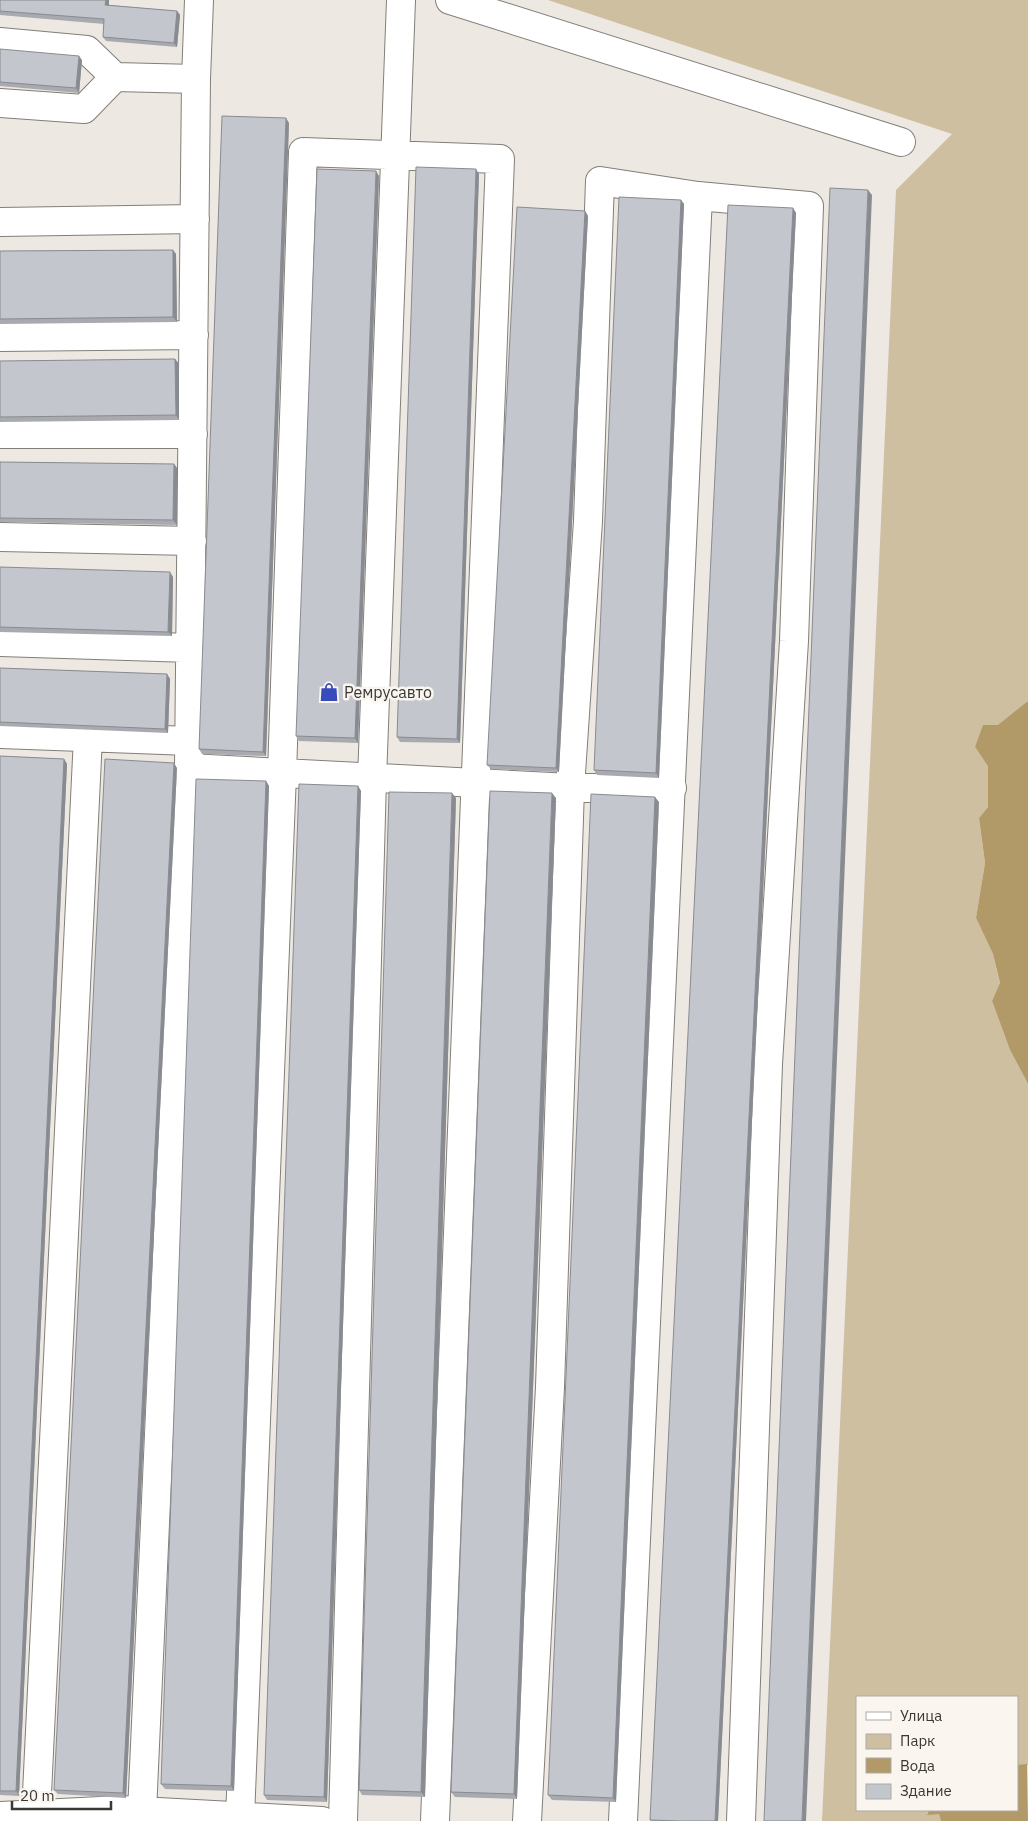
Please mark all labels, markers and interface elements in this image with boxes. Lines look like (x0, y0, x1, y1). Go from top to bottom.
shop icon: Ремрусавто (318, 681, 340, 703)
place label: Ремрусавто (344, 682, 432, 702)
legend (856, 1696, 1018, 1811)
text: Улица (900, 1706, 942, 1725)
text: Парк (900, 1731, 935, 1750)
text: Вода (900, 1756, 935, 1775)
scale bar (12, 1778, 111, 1810)
text: Здание (900, 1781, 952, 1800)
text: 20 m (20, 1786, 55, 1805)

